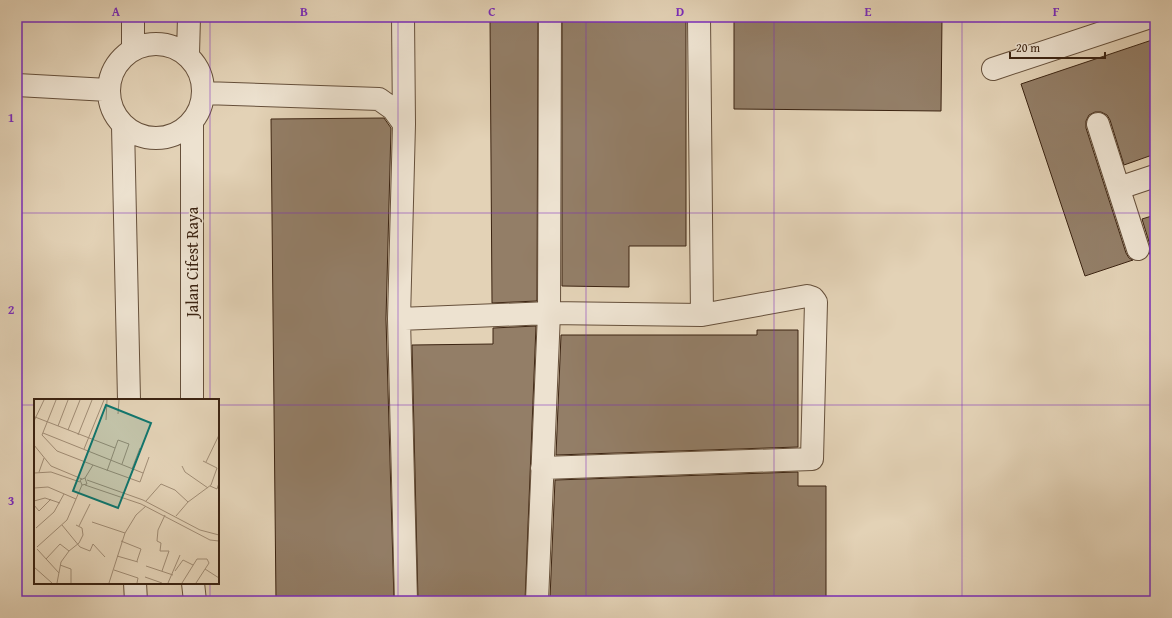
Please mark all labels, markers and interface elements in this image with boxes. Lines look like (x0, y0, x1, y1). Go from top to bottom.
text: A (112, 2, 121, 21)
text: B (300, 2, 308, 21)
text: C (488, 2, 496, 21)
text: D (676, 2, 684, 21)
text: E (865, 2, 872, 21)
text: F (1053, 2, 1060, 21)
scale bar (1010, 34, 1105, 60)
text: 20 m (1016, 39, 1040, 56)
text: 1 (8, 108, 14, 127)
street label: Jalan Cifest Raya (180, 206, 204, 319)
text: 2 (8, 300, 15, 319)
inset map (34, 399, 219, 584)
text: 3 (8, 491, 14, 510)

